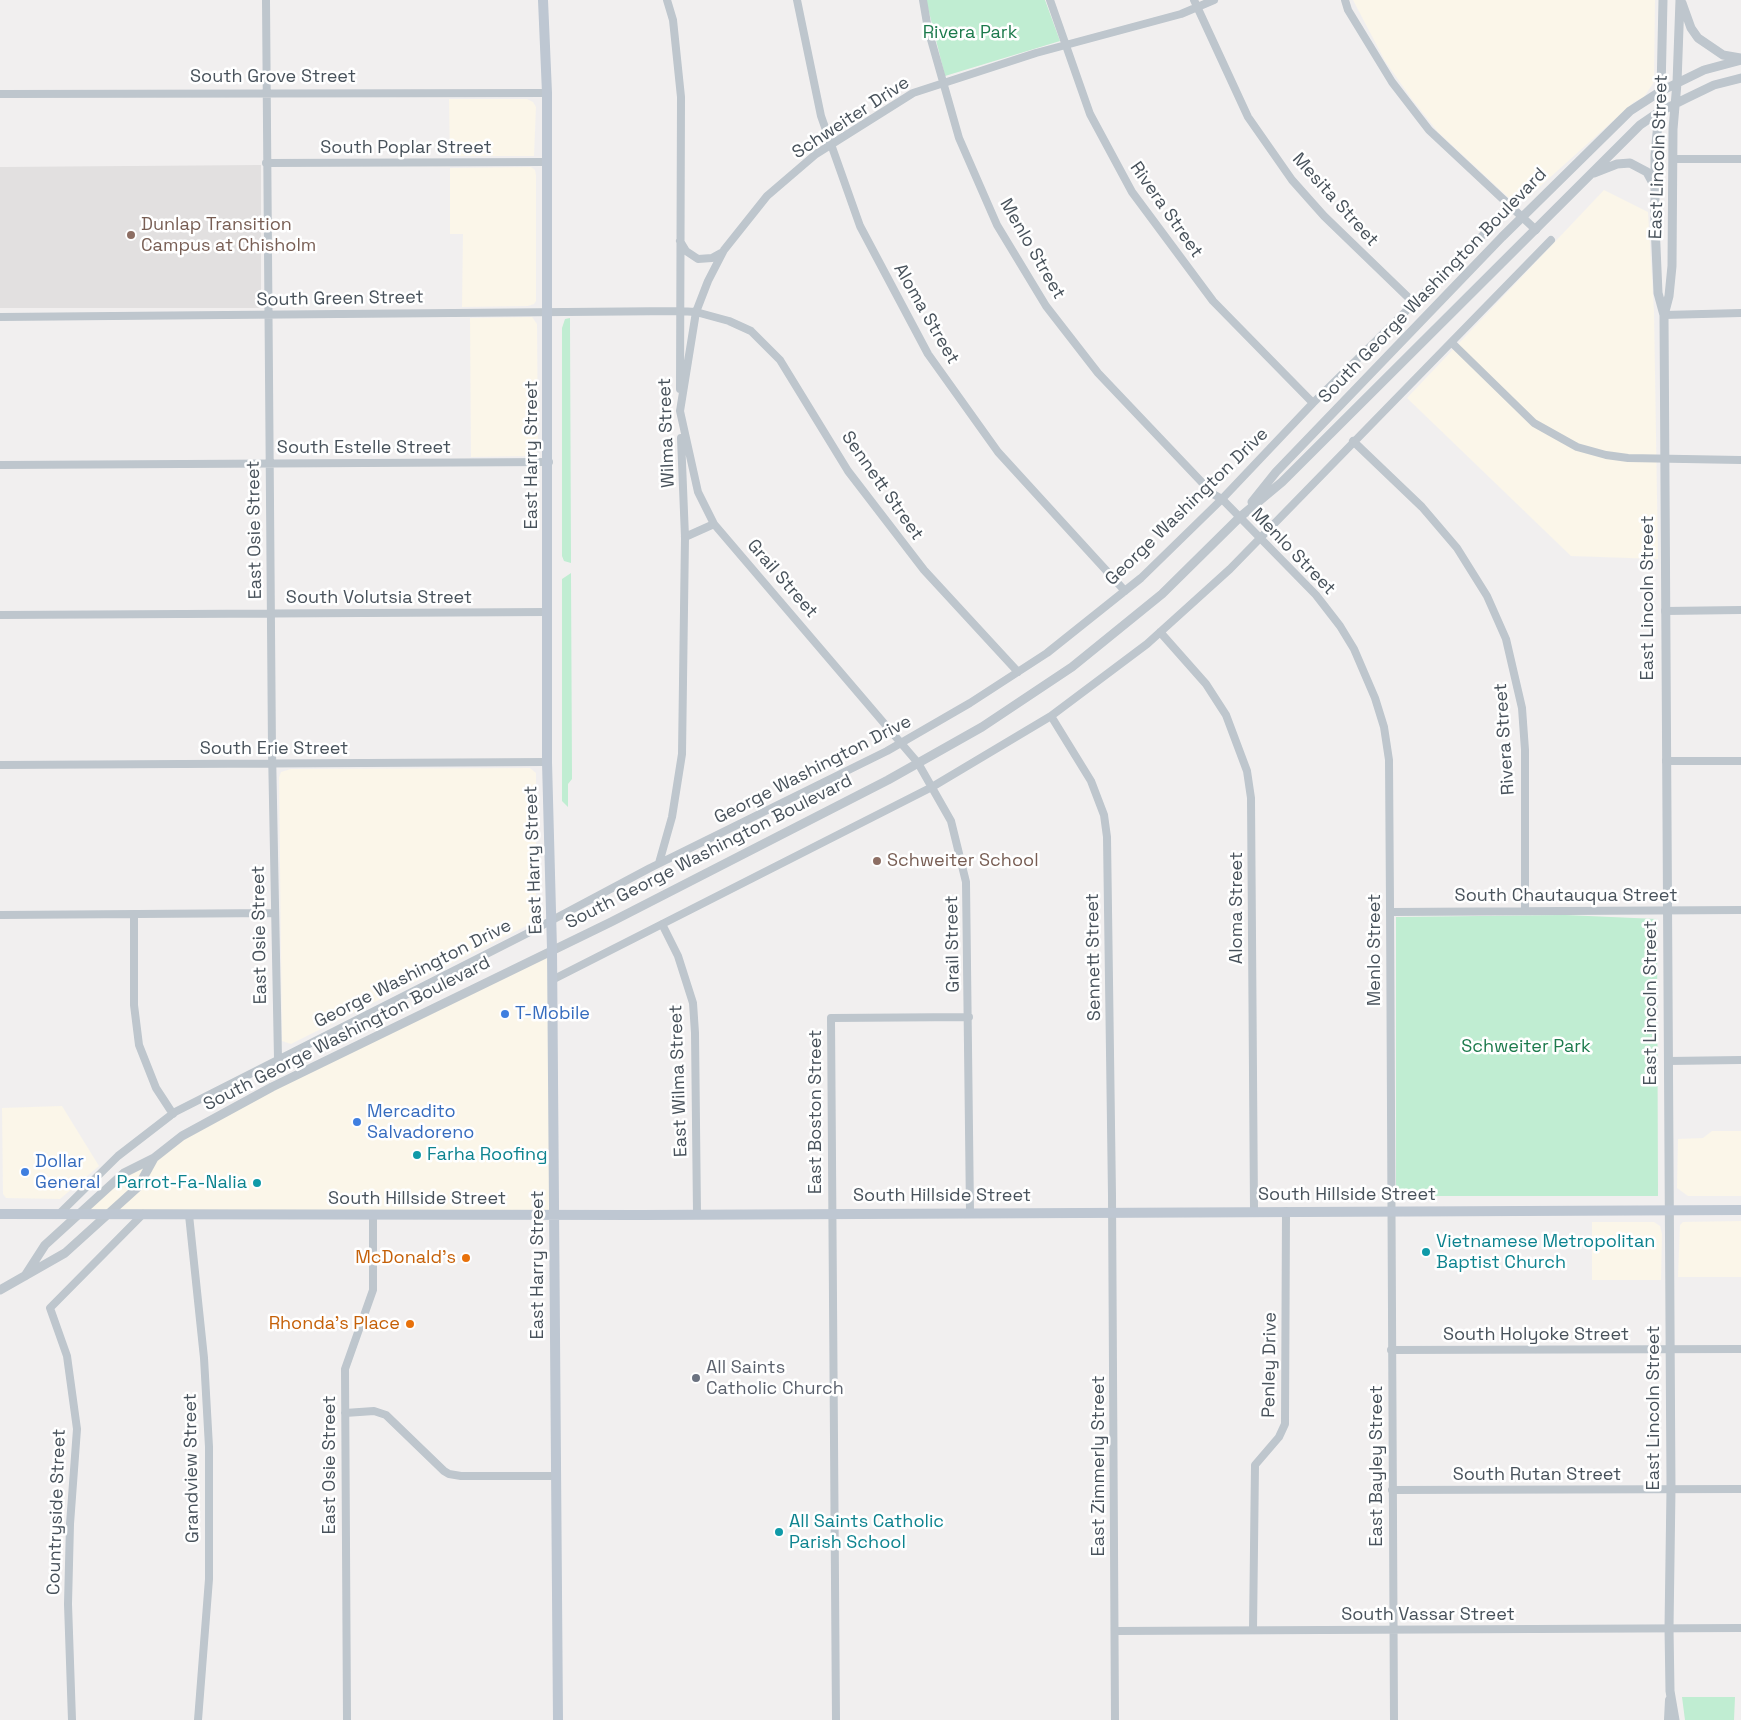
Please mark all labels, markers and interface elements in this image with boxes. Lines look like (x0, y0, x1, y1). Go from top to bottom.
park label: Rivera Park (923, 22, 1017, 44)
street label: South Grove Street (190, 66, 356, 88)
street label: Schweiter Drive (788, 72, 914, 164)
street label: East Lincoln Street (1645, 74, 1673, 240)
street label: South Poplar Street (320, 137, 492, 159)
street label: Mesita Street (1287, 149, 1383, 251)
street label: Rivera Street (1125, 158, 1207, 262)
street label: South George Washington Boulevard (1315, 164, 1551, 408)
street label: Menlo Street (995, 195, 1069, 303)
place label: Dunlap Transition Campus at Chisholm (141, 214, 316, 256)
marker: Dunlap Transition Campus at Chisholm (125, 229, 137, 241)
street label: Aloma Street (889, 260, 963, 368)
street label: South Green Street (256, 287, 424, 311)
street label: Wilma Street (654, 378, 680, 488)
street label: East Harry Street (521, 381, 543, 529)
street label: George Washington Drive (1101, 423, 1273, 591)
street label: Sennett Street (836, 427, 928, 545)
street label: South Estelle Street (277, 437, 451, 459)
street label: East Osie Street (243, 460, 267, 600)
street label: Menlo Street (1246, 504, 1340, 600)
street label: East Lincoln Street (1637, 516, 1659, 680)
street label: Grail Street (742, 535, 822, 623)
street label: South Volutsia Street (286, 587, 472, 609)
street label: Rivera Street (1490, 682, 1520, 796)
street label: George Washington Drive (711, 711, 915, 829)
street label: South Erie Street (200, 738, 348, 760)
street label: South George Washington Boulevard (562, 770, 856, 934)
street label: East Harry Street (521, 785, 547, 935)
place label: Schweiter School (887, 850, 1039, 872)
street label: Aloma Street (1226, 852, 1248, 964)
marker: Schweiter School (871, 855, 883, 867)
street label: East Osie Street (248, 865, 272, 1005)
street label: South Chautauqua Street (1455, 885, 1677, 907)
street label: Sennett Street (1082, 893, 1106, 1021)
street label: Menlo Street (1364, 894, 1386, 1006)
street label: Grail Street (941, 895, 965, 993)
street label: George Washington Drive (311, 915, 515, 1033)
street label: East Lincoln Street (1640, 921, 1662, 1085)
street label: South George Washington Boulevard (200, 952, 494, 1116)
place label: T-Mobile (515, 1003, 590, 1025)
street label: East Wilma Street (666, 1004, 692, 1158)
marker: T-Mobile (499, 1008, 511, 1020)
street label: East Boston Street (805, 1030, 827, 1194)
park label: Schweiter Park (1461, 1036, 1591, 1058)
place label: Mercadito Salvadoreno (367, 1101, 474, 1144)
marker: Mercadito Salvadoreno (351, 1116, 363, 1128)
place label: Farha Roofing (427, 1144, 548, 1166)
marker: Farha Roofing (411, 1149, 423, 1161)
place label: Dollar General (35, 1151, 100, 1194)
marker: Dollar General (19, 1166, 31, 1178)
place label: Parrot-Fa-Nalia (116, 1172, 247, 1194)
marker: Parrot-Fa-Nalia (251, 1177, 263, 1189)
street label: South Hillside Street (1258, 1184, 1436, 1206)
street label: South Hillside Street (853, 1185, 1031, 1207)
street label: South Hillside Street (328, 1188, 506, 1210)
street label: East Harry Street (527, 1191, 549, 1339)
place label: Vietnamese Metropolitan Baptist Church (1436, 1231, 1655, 1274)
marker: Vietnamese Metropolitan Baptist Church (1420, 1246, 1432, 1258)
place label: McDonald's (355, 1247, 456, 1269)
marker: McDonald's (460, 1252, 472, 1264)
street label: Penley Drive (1258, 1312, 1282, 1418)
place label: Rhonda's Place (269, 1313, 400, 1335)
marker: Rhonda's Place (404, 1318, 416, 1330)
street label: South Holyoke Street (1443, 1324, 1629, 1346)
street label: East Lincoln Street (1643, 1326, 1665, 1490)
place label: All Saints Catholic Church (706, 1357, 844, 1400)
marker: All Saints Catholic Church (690, 1372, 702, 1384)
street label: East Zimmerly Street (1088, 1376, 1110, 1556)
street label: East Bayley Street (1366, 1385, 1388, 1547)
street label: Grandview Street (180, 1393, 204, 1543)
street label: East Osie Street (319, 1396, 341, 1534)
street label: Countryside Street (43, 1429, 71, 1595)
street label: South Rutan Street (1453, 1464, 1621, 1486)
place label: All Saints Catholic Parish School (789, 1511, 944, 1554)
marker: All Saints Catholic Parish School (773, 1526, 785, 1538)
street label: South Vassar Street (1341, 1604, 1515, 1626)

